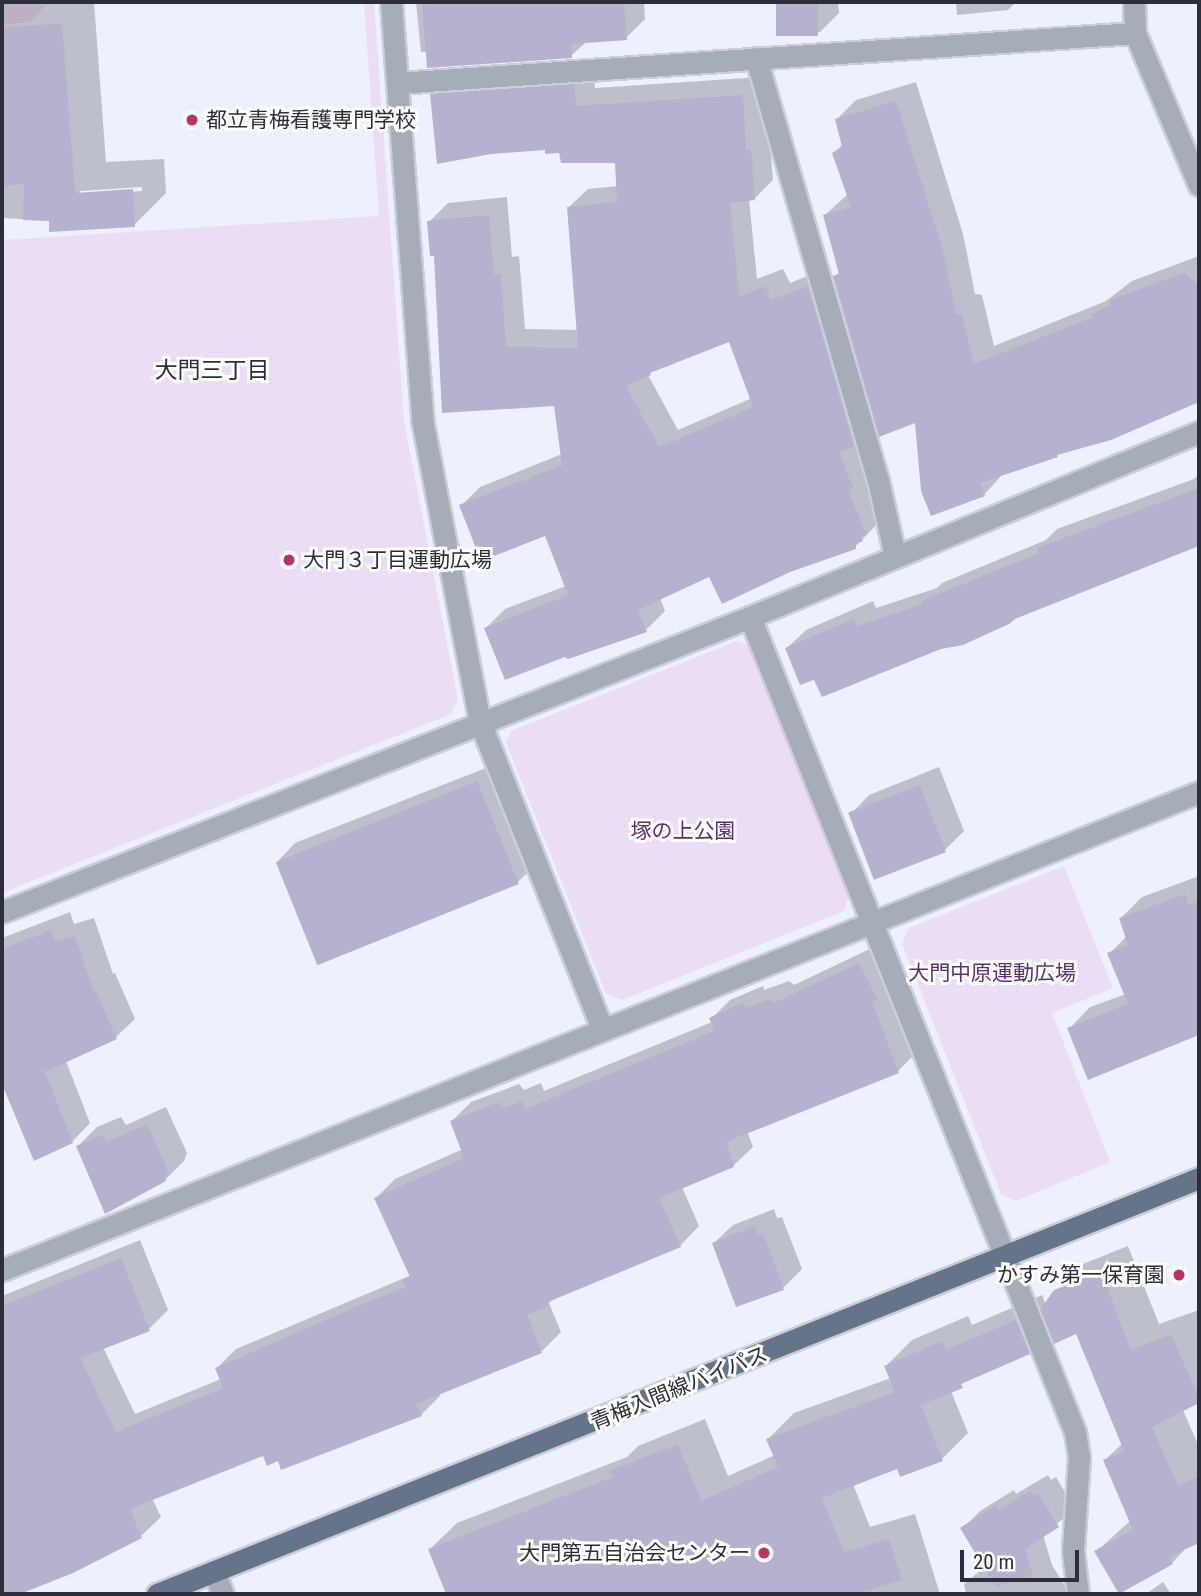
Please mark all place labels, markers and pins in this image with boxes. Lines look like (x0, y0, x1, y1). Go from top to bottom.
place label: 都立青梅看護専門学校 (206, 107, 416, 133)
marker: 都立青梅看護専門学校 (184, 112, 200, 128)
place label: 大門３丁目運動広場 (303, 547, 492, 573)
marker: 大門３丁目運動広場 (281, 552, 297, 568)
place label: かすみ第一保育園 (997, 1262, 1165, 1288)
marker: かすみ第一保育園 (1171, 1267, 1187, 1283)
place label: 大門第五自治会センター (519, 1540, 750, 1566)
marker: 大門第五自治会センター (756, 1545, 772, 1561)

